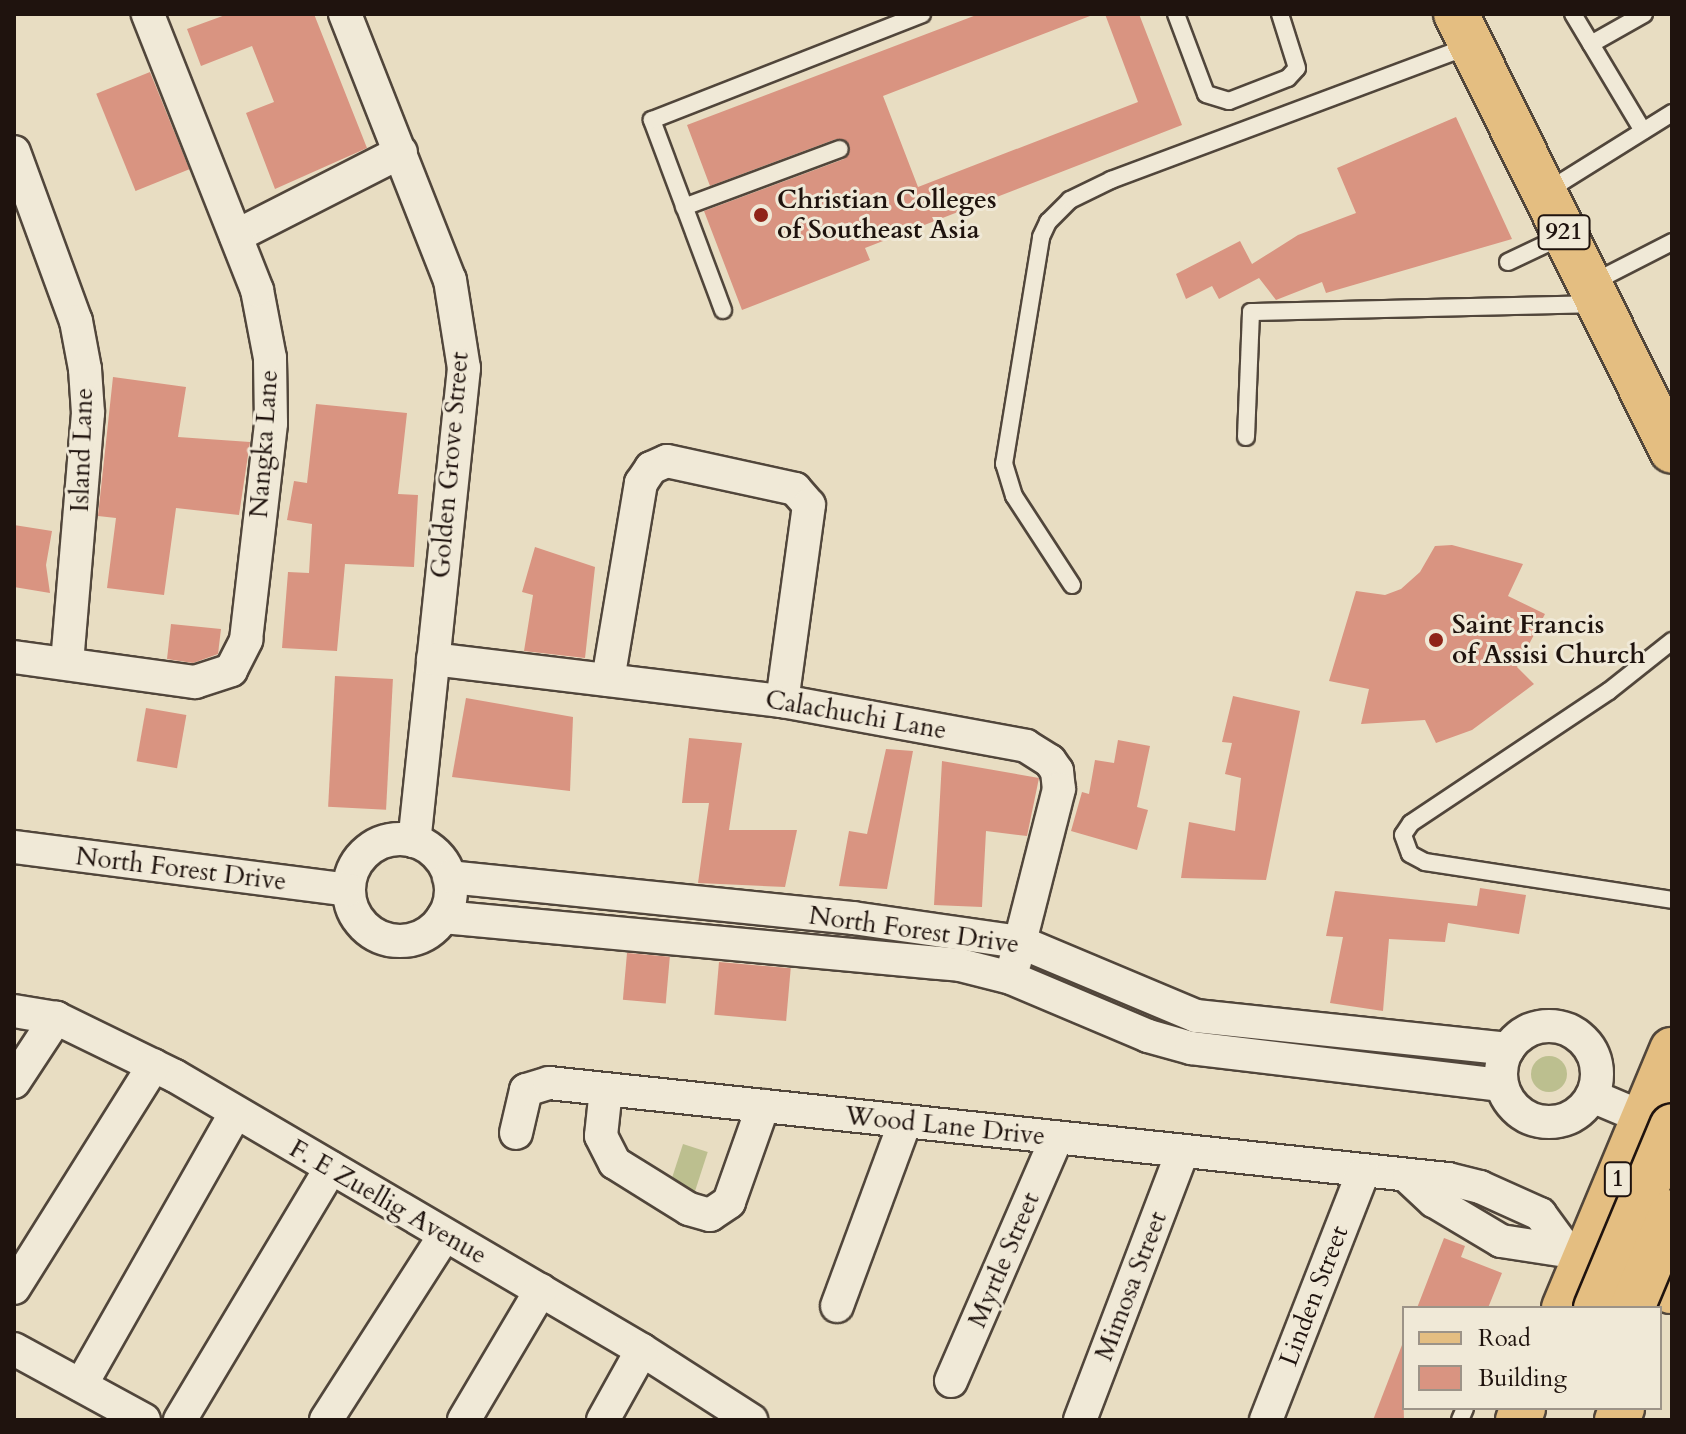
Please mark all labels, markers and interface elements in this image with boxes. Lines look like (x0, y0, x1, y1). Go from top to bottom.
place label: Christian Colleges of Southeast Asia (777, 184, 997, 246)
marker: Christian Colleges of Southeast Asia (752, 206, 770, 224)
road number: 921 (1536, 212, 1592, 252)
street label: Golden Grove Street (425, 350, 475, 580)
street label: Nangka Lane (243, 369, 285, 519)
street label: Island Lane (64, 387, 100, 513)
place label: Saint Francis of Assisi Church (1452, 609, 1645, 670)
marker: Saint Francis of Assisi Church (1427, 631, 1445, 649)
street label: Calachuchi Lane (763, 684, 949, 746)
street label: North Forest Drive (74, 841, 288, 897)
street label: North Forest Drive (807, 900, 1021, 960)
street label: Wood Lane Drive (843, 1100, 1047, 1152)
street label: F. E Zuellig Avenue (284, 1133, 492, 1271)
road number: 1 (1602, 1159, 1634, 1199)
street label: Myrtle Street (962, 1188, 1046, 1332)
street label: Mimosa Street (1088, 1207, 1174, 1365)
street label: Linden Street (1273, 1221, 1355, 1371)
legend (1402, 1306, 1662, 1410)
text: Road (1478, 1322, 1531, 1355)
text: Building (1478, 1362, 1567, 1395)

